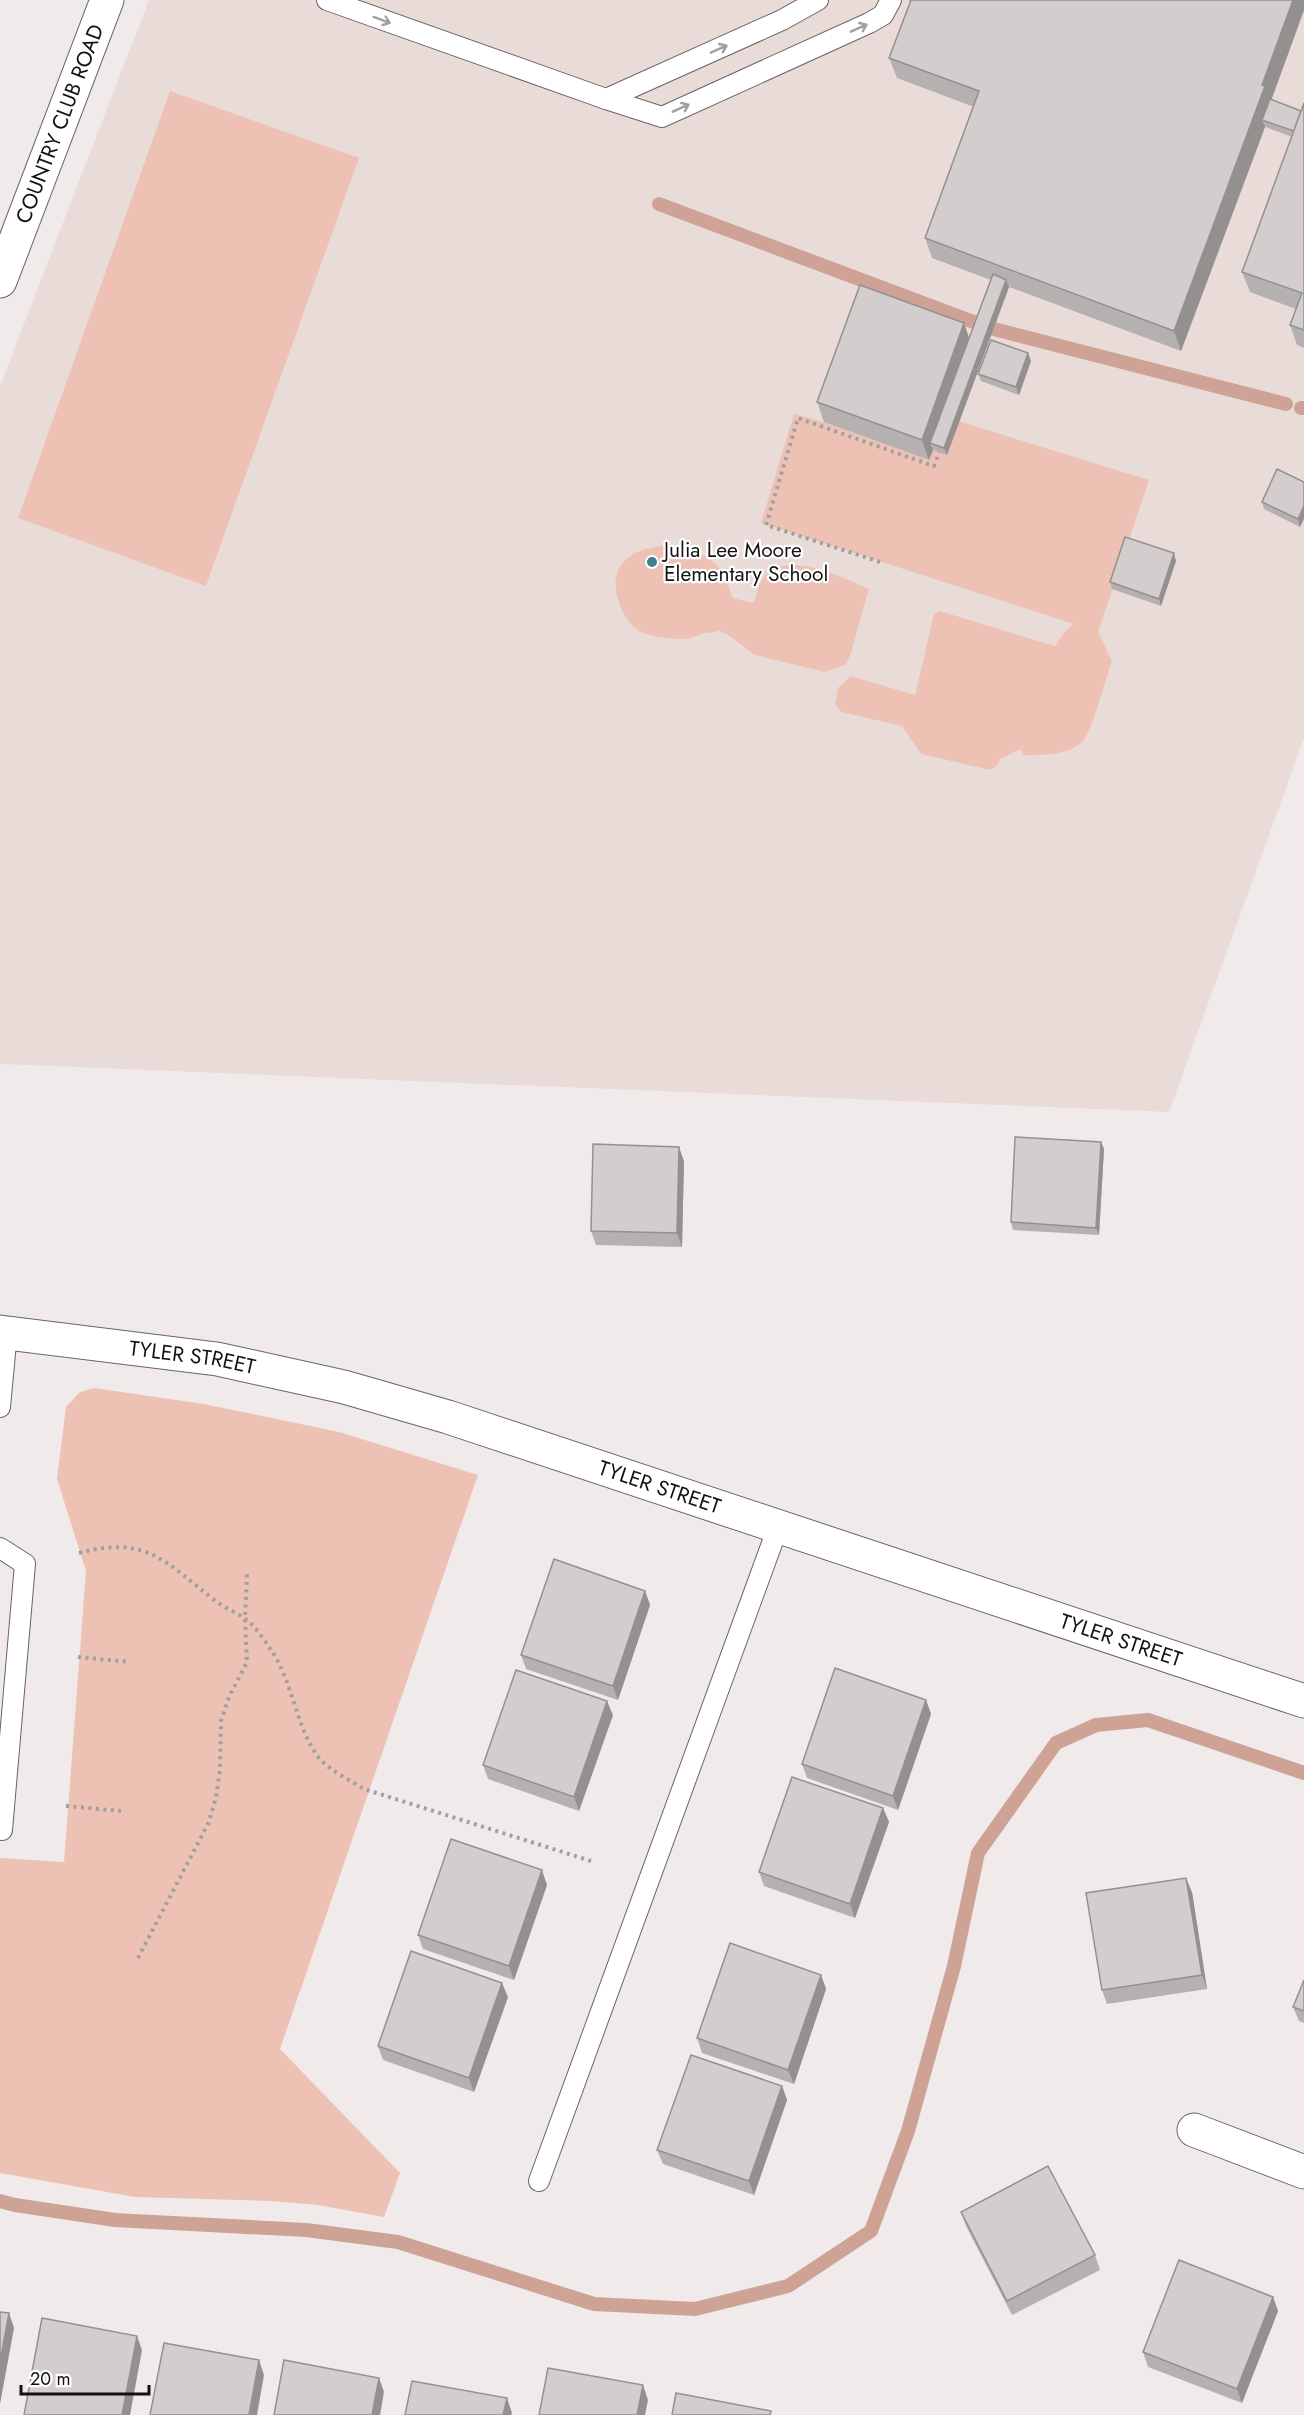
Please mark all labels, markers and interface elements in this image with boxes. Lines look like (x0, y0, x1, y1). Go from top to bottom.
one-way arrow (372, 15, 391, 26)
street label: COUNTRY CLUB ROAD (8, 20, 111, 228)
one-way arrow (849, 21, 867, 33)
one-way arrow (709, 42, 727, 54)
one-way arrow (672, 101, 690, 113)
place label: Julia Lee Moore Elementary School (661, 535, 828, 589)
marker: Julia Lee Moore Elementary School (645, 555, 659, 569)
street label: TYLER STREET (128, 1333, 258, 1382)
street label: TYLER STREET (595, 1453, 725, 1522)
street label: TYLER STREET (1056, 1606, 1186, 1675)
scale bar (21, 2358, 148, 2396)
text: 20 m (30, 2366, 70, 2392)

